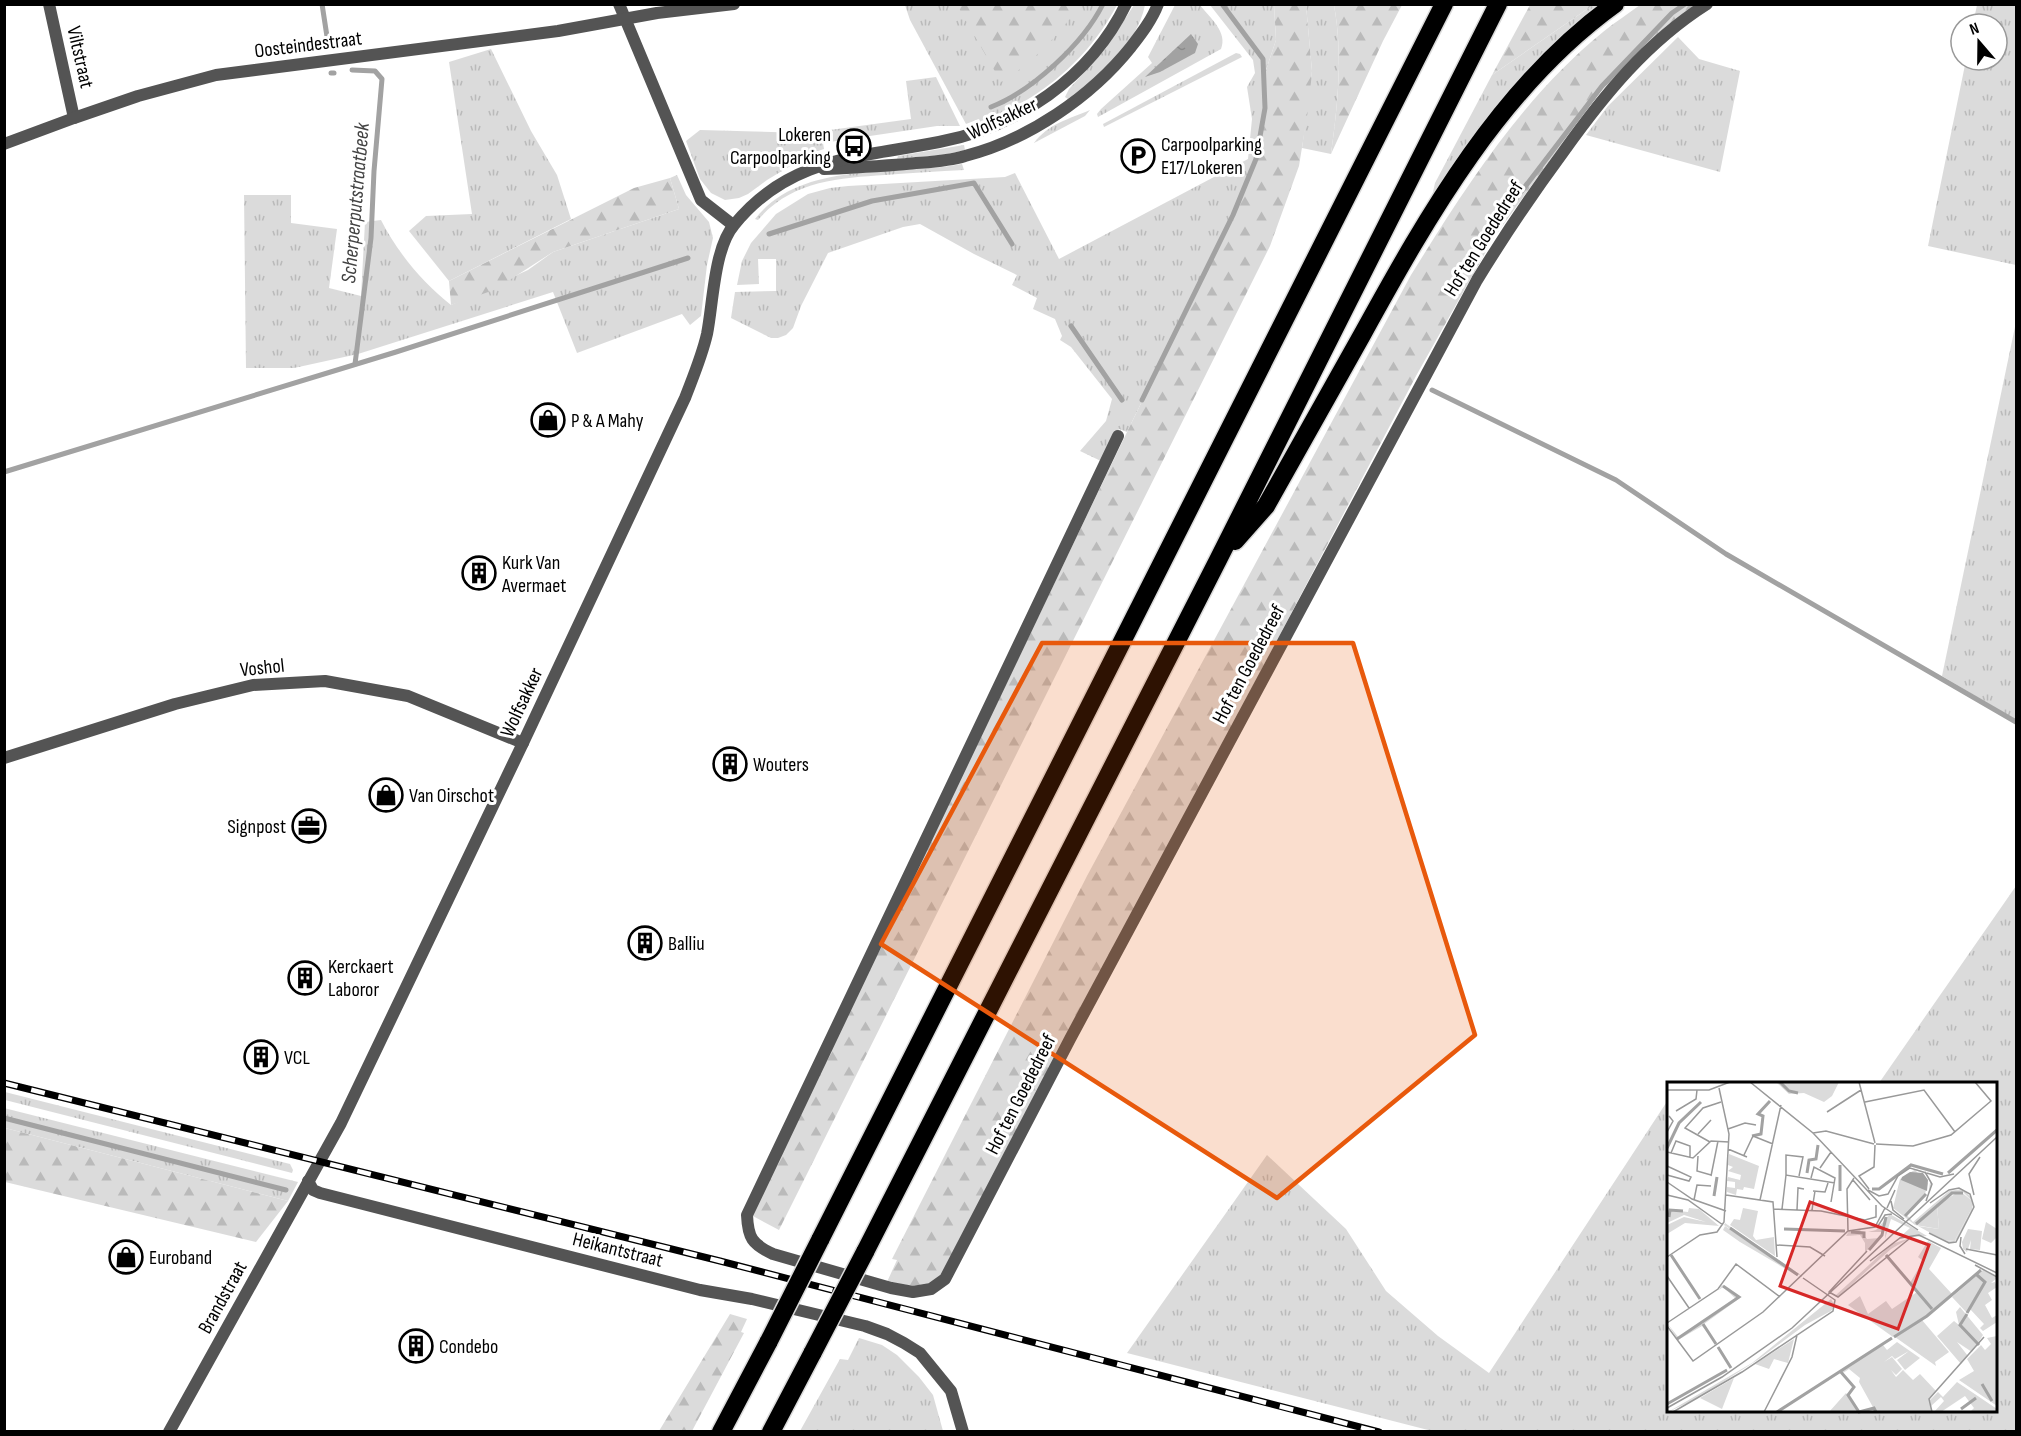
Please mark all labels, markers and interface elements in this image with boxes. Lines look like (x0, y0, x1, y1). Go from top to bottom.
north arrow (1949, 12, 2009, 72)
text: N (1967, 19, 1982, 40)
street label: Viltstraat (61, 24, 99, 90)
street label: Oosteindestraat (253, 26, 363, 63)
street label: Wolfsakker (964, 92, 1041, 145)
water label: Scherperputstraatbeek (336, 121, 375, 284)
place label: Lokeren Carpoolparking (730, 123, 831, 170)
bus stop icon: Lokeren Carpoolparking (836, 128, 872, 164)
place label: Carpoolparking E17/Lokeren (1161, 133, 1262, 180)
parking icon: Carpoolparking E17/Lokeren (1120, 138, 1156, 174)
street label: Hof ten Goededreef (1439, 176, 1529, 301)
shop icon: P & A Mahy (530, 402, 566, 438)
place label: P & A Mahy (571, 409, 644, 433)
place label: Kurk Van Avermaet (501, 551, 566, 598)
building icon: Kurk Van Avermaet (461, 555, 497, 591)
street label: Hof ten Goededreef (1207, 601, 1290, 728)
street label: Voshol (239, 654, 285, 682)
street label: Wolfsakker (495, 664, 549, 741)
building icon: Wouters (712, 746, 748, 782)
place label: Wouters (753, 753, 809, 777)
shop icon: Van Oirschot (368, 777, 404, 813)
place label: Van Oirschot (409, 784, 494, 808)
office icon: Signpost (291, 808, 327, 844)
place label: Signpost (227, 815, 286, 839)
building icon: Balliu (627, 925, 663, 961)
place label: Balliu (668, 932, 705, 956)
place label: Kerckaert Laboror (328, 955, 394, 1002)
building icon: Kerckaert Laboror (287, 960, 323, 996)
street label: Hof ten Goededreef (980, 1030, 1061, 1158)
building icon: VCL (243, 1039, 279, 1075)
place label: VCL (284, 1046, 311, 1070)
inset map (1667, 1082, 1997, 1412)
street label: Heikantstraat (570, 1227, 665, 1273)
shop icon: Euroband (108, 1239, 144, 1275)
place label: Euroband (149, 1246, 212, 1270)
street label: Brandstraat (193, 1257, 253, 1338)
building icon: Condebo (398, 1328, 434, 1364)
place label: Condebo (439, 1335, 498, 1359)

